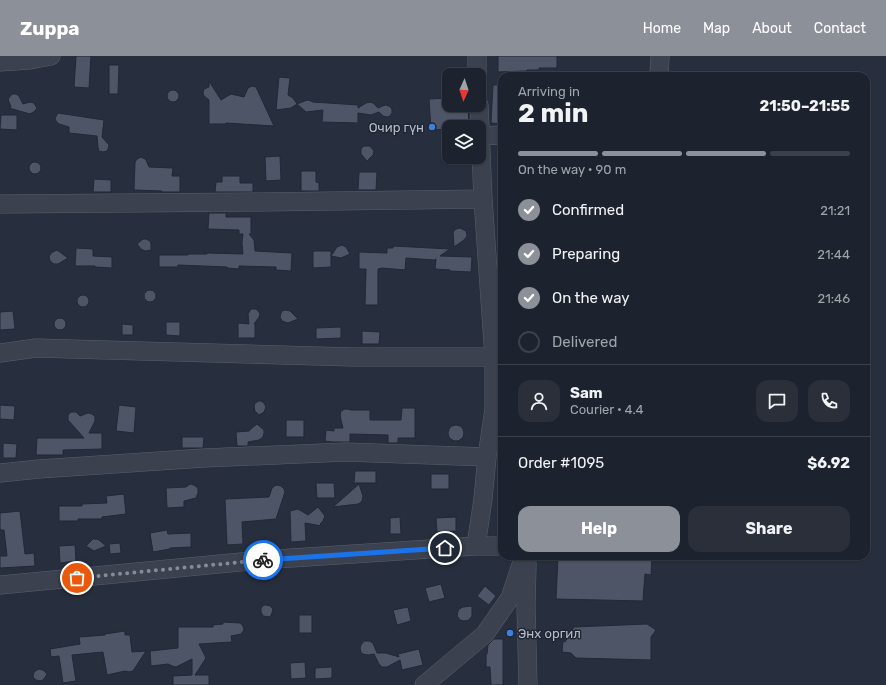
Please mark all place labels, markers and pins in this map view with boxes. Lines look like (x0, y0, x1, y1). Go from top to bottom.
place label: Очир гүн (369, 120, 424, 135)
marker: Очир гүн (427, 122, 437, 132)
pin (428, 531, 462, 565)
pin (60, 561, 94, 595)
place label: Энх оргил (518, 626, 581, 641)
marker: Энх оргил (505, 628, 515, 638)

